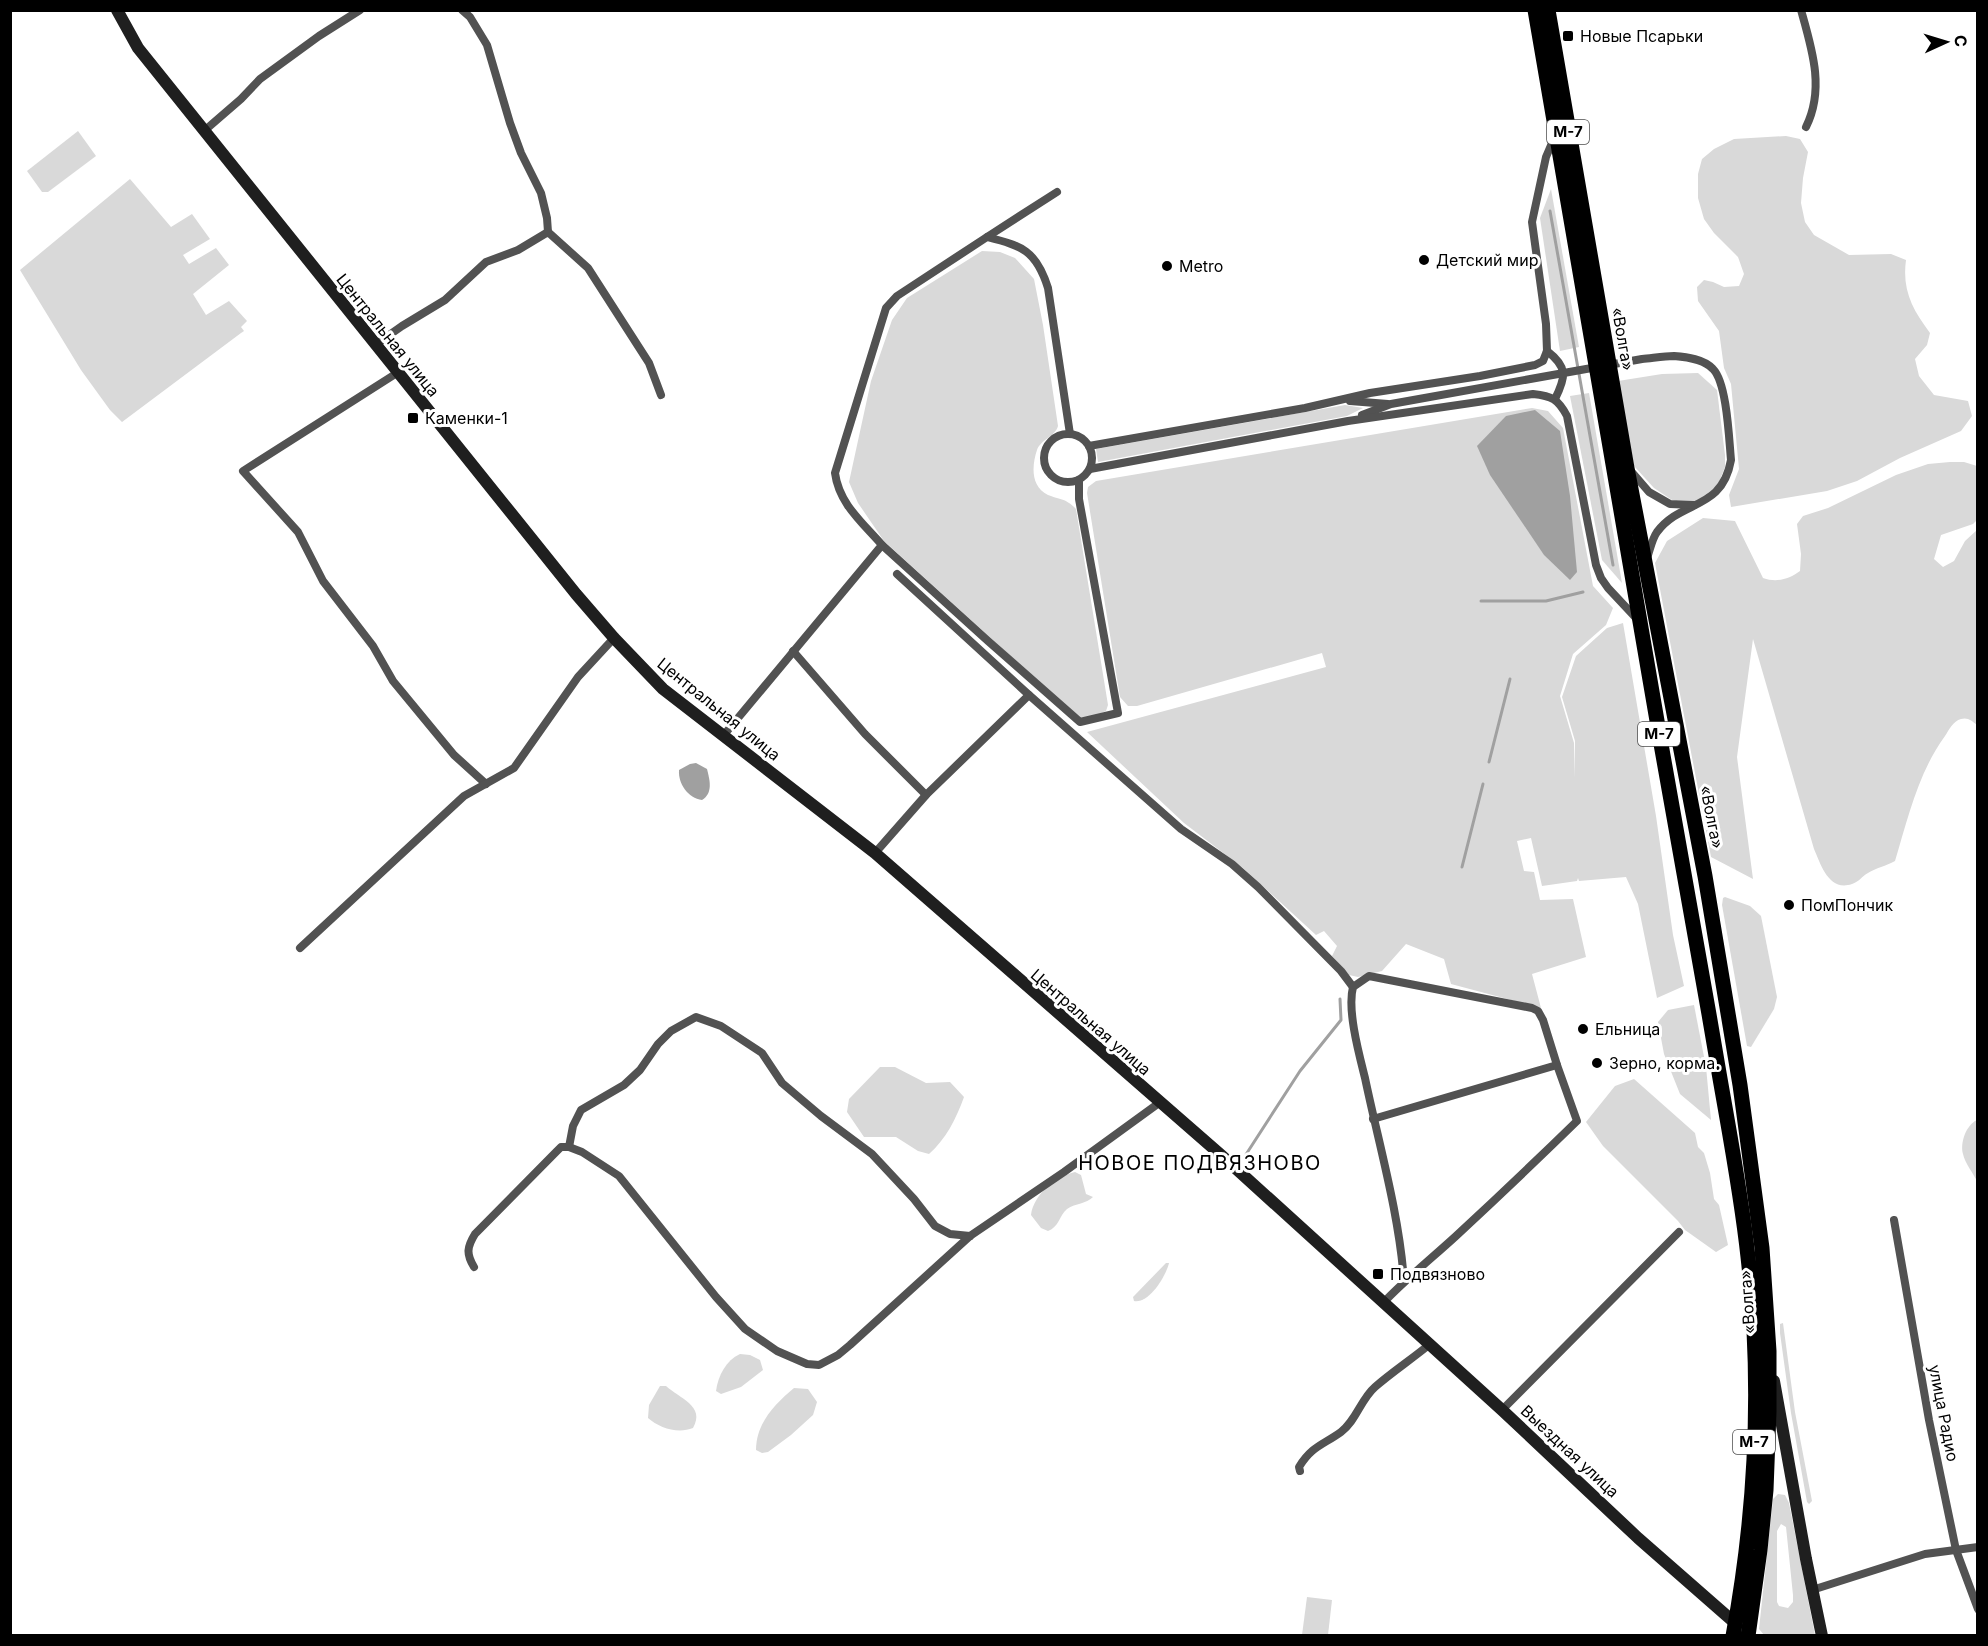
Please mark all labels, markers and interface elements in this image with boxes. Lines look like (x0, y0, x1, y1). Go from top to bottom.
north arrow (1916, 12, 1976, 72)
place label: Новые Псарьки (1580, 26, 1703, 46)
marker: Новые Псарьки (1561, 29, 1575, 43)
text: С (1951, 34, 1971, 48)
road number: М-7 (1547, 120, 1589, 144)
place label: Детский мир (1436, 250, 1538, 270)
marker: Детский мир (1417, 253, 1431, 267)
place label: Metro (1179, 256, 1223, 276)
marker: Metro (1160, 259, 1174, 273)
street label: Центральная улица (332, 269, 444, 401)
street label: «Волга» (1608, 306, 1638, 372)
place label: Каменки-1 (425, 408, 508, 428)
marker: Каменки-1 (406, 411, 420, 425)
street label: Центральная улица (653, 653, 785, 765)
road number: М-7 (1638, 722, 1680, 746)
street label: «Волга» (1696, 784, 1728, 850)
place label: ПомПончик (1801, 895, 1893, 915)
marker: ПомПончик (1782, 898, 1796, 912)
street label: Центральная улица (1027, 964, 1155, 1080)
place label: Ельница (1595, 1019, 1660, 1039)
marker: Ельница (1576, 1022, 1590, 1036)
place label: Зерно, корма. (1609, 1053, 1720, 1073)
marker: Зерно, корма. (1590, 1056, 1604, 1070)
district label: НОВОЕ ПОДВЯЗНОВО (1078, 1151, 1322, 1175)
place label: Подвязново (1390, 1264, 1485, 1284)
marker: Подвязново (1371, 1267, 1385, 1281)
street label: «Волга» (1735, 1269, 1759, 1335)
street label: улица Радио (1925, 1363, 1963, 1463)
street label: Выездная улица (1517, 1400, 1623, 1502)
road number: М-7 (1733, 1430, 1775, 1454)

